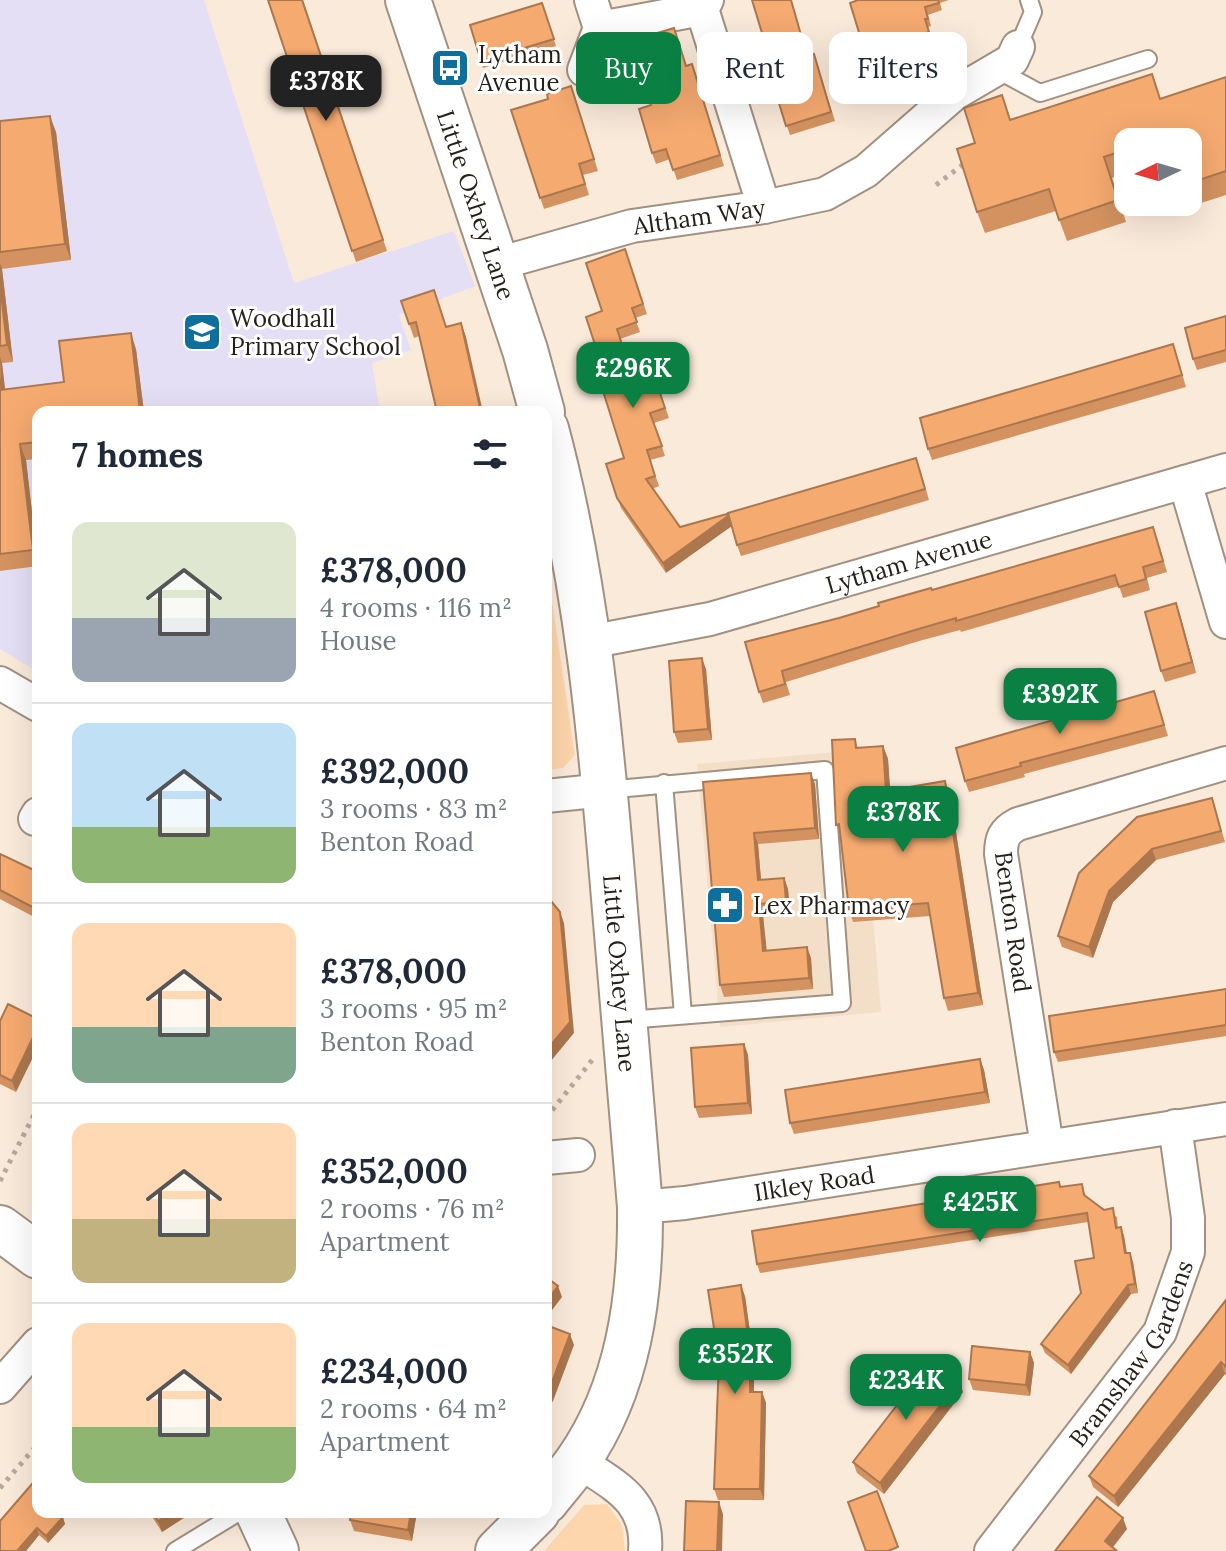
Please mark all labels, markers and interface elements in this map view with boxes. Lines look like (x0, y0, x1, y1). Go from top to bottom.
chip: Buy (576, 32, 681, 104)
chip: Rent (697, 32, 813, 104)
chip: Filters (829, 32, 967, 104)
place label: Lytham Avenue (477, 39, 562, 98)
bus stop icon: Lytham Avenue (429, 47, 471, 89)
pin: £378K (270, 55, 382, 123)
text: £378K (288, 64, 364, 97)
street label: Little Oxhey Lane (430, 106, 523, 304)
north arrow (1114, 128, 1202, 216)
map controls (1114, 128, 1202, 216)
street label: Altham Way (630, 191, 768, 241)
place label: Woodhall Primary School (230, 303, 401, 362)
school or university icon: Woodhall Primary School (181, 311, 223, 353)
pin: £296K (577, 342, 689, 410)
text: £296K (594, 351, 672, 384)
icon: filters (468, 432, 512, 476)
text: 7 homes (72, 433, 203, 476)
street label: Lytham Avenue (822, 523, 995, 600)
text: £378,000 (320, 548, 467, 591)
icon: home (136, 554, 232, 650)
text: 4 rooms · 116 m² (320, 591, 512, 624)
text: House (320, 624, 397, 657)
pin: £392K (1004, 668, 1116, 736)
text: £392K (1022, 677, 1098, 710)
text: £392,000 (320, 749, 469, 792)
icon: home (136, 755, 232, 851)
pin: £378K (847, 786, 959, 854)
text: 3 rooms · 83 m² (320, 792, 507, 825)
text: £378K (865, 795, 941, 828)
text: Benton Road (320, 825, 474, 858)
street label: Benton Road (988, 849, 1038, 995)
street label: Little Oxhey Lane (597, 873, 644, 1073)
pharmacy icon: Lex Pharmacy (704, 884, 746, 926)
place label: Lex Pharmacy (753, 890, 910, 921)
text: £378,000 (320, 949, 467, 992)
icon: home (136, 955, 232, 1051)
text: 3 rooms · 95 m² (320, 992, 508, 1025)
text: Benton Road (320, 1025, 474, 1058)
text: £352,000 (320, 1149, 468, 1192)
icon: home (136, 1155, 232, 1251)
street label: Ilkley Road (752, 1158, 877, 1208)
pin: £425K (924, 1176, 1036, 1244)
text: £425K (942, 1185, 1018, 1218)
text: 2 rooms · 76 m² (320, 1192, 505, 1225)
text: Apartment (320, 1225, 450, 1258)
street label: Bramshaw Gardens (1062, 1256, 1200, 1453)
pin: £352K (679, 1328, 791, 1396)
text: £352K (697, 1337, 773, 1370)
text: £234,000 (320, 1349, 468, 1392)
pin: £234K (850, 1354, 962, 1422)
icon: home (136, 1355, 232, 1451)
text: £234K (868, 1363, 944, 1396)
text: 2 rooms · 64 m² (320, 1392, 507, 1425)
text: Apartment (320, 1425, 450, 1458)

